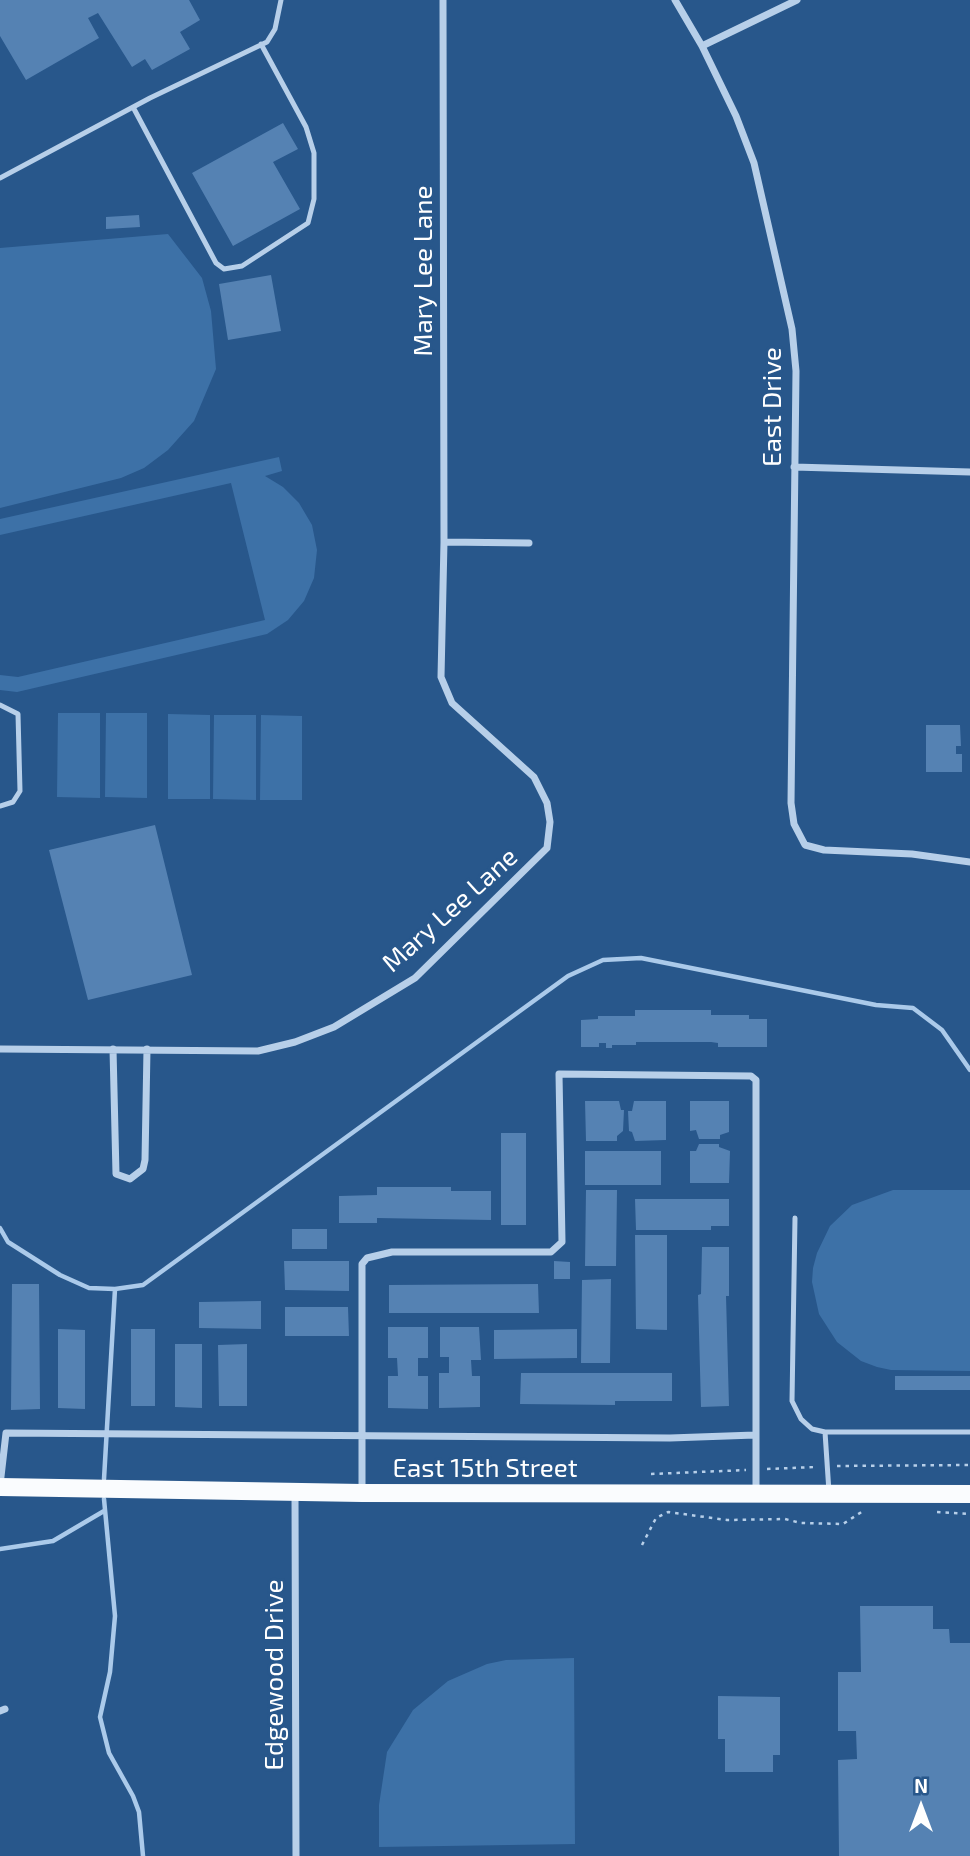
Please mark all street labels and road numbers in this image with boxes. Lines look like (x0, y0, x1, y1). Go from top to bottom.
street label: Mary Lee Lane (407, 186, 439, 356)
street label: East Drive (756, 347, 788, 467)
street label: Mary Lee Lane (376, 841, 524, 979)
street label: East 15th Street (392, 1452, 578, 1484)
street label: Edgewood Drive (258, 1579, 290, 1771)

